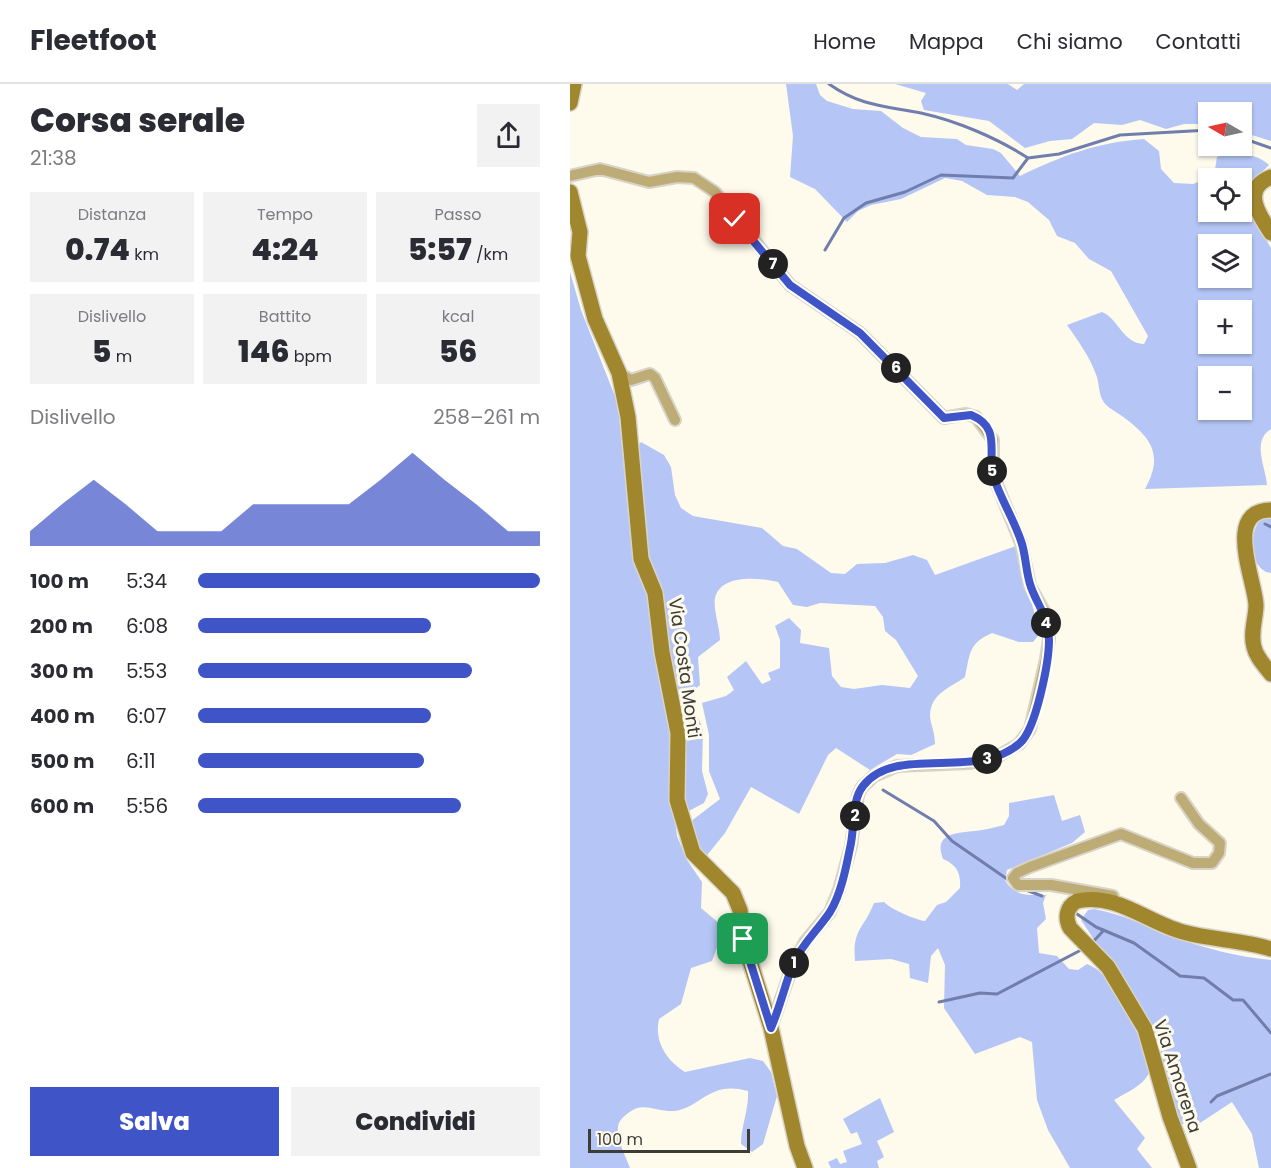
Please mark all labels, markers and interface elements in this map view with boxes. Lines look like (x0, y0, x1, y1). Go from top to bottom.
text: Fleetfoot (30, 21, 157, 60)
text: Home (813, 27, 876, 56)
text: Mappa (909, 27, 984, 56)
text: Chi siamo (1017, 27, 1123, 56)
text: Contatti (1156, 27, 1241, 56)
text: Corsa serale (30, 97, 245, 144)
north arrow (1198, 102, 1252, 156)
map controls (1198, 102, 1252, 420)
button: share (477, 104, 540, 167)
text: 21:38 (30, 144, 77, 172)
button: locate (1198, 168, 1252, 222)
pin (709, 193, 760, 244)
icon: check (718, 202, 751, 235)
text: Distanza (78, 203, 146, 226)
text: Tempo (257, 203, 313, 226)
text: Passo (434, 203, 482, 226)
text: 0.74 (65, 228, 130, 271)
text: 4:24 (251, 228, 319, 271)
text: 5:57 (408, 228, 472, 271)
button: layers (1198, 234, 1252, 288)
text: km (130, 243, 159, 266)
text: /km (472, 243, 508, 266)
pin: 7 (758, 249, 788, 279)
text: 7 (769, 252, 777, 275)
button: + (1198, 300, 1252, 354)
text: Dislivello (78, 305, 146, 328)
text: Battito (259, 305, 311, 328)
text: kcal (442, 305, 474, 328)
text: 5 (92, 330, 111, 373)
text: 146 (238, 330, 290, 373)
text: 56 (439, 330, 477, 373)
text: m (111, 345, 132, 368)
text: bpm (290, 345, 332, 368)
pin: 6 (881, 353, 911, 383)
text: 6 (891, 356, 901, 379)
button: − (1198, 366, 1252, 420)
text: Dislivello (30, 403, 116, 431)
text: 258–261 m (433, 403, 540, 431)
pin: 5 (977, 456, 1007, 486)
text: 5 (987, 459, 997, 482)
text: 100 m (30, 567, 89, 595)
text: 5:34 (126, 567, 167, 595)
street label: Via Costa Monti (663, 596, 707, 740)
pin: 4 (1031, 608, 1061, 638)
text: 4 (1041, 611, 1051, 634)
text: 200 m (30, 612, 93, 640)
text: 6:08 (126, 612, 168, 640)
text: 300 m (30, 657, 94, 685)
text: 5:53 (126, 657, 167, 685)
text: 400 m (30, 702, 95, 730)
text: 6:07 (126, 702, 166, 730)
pin: 3 (972, 744, 1002, 774)
text: 500 m (30, 747, 95, 775)
text: 6:11 (126, 747, 156, 775)
text: 3 (982, 747, 992, 770)
text: 600 m (30, 792, 94, 820)
text: 5:56 (126, 792, 168, 820)
pin: 2 (840, 801, 870, 831)
text: 2 (850, 804, 860, 827)
pin (717, 913, 768, 964)
icon: arrive (726, 922, 759, 955)
pin: 1 (779, 948, 809, 978)
text: 1 (791, 951, 797, 974)
street label: Via Amarena (1148, 1016, 1208, 1136)
button: Salva (30, 1087, 279, 1156)
button: Condividi (291, 1087, 540, 1156)
scale bar (588, 1126, 750, 1154)
text: 100 m (597, 1128, 643, 1151)

